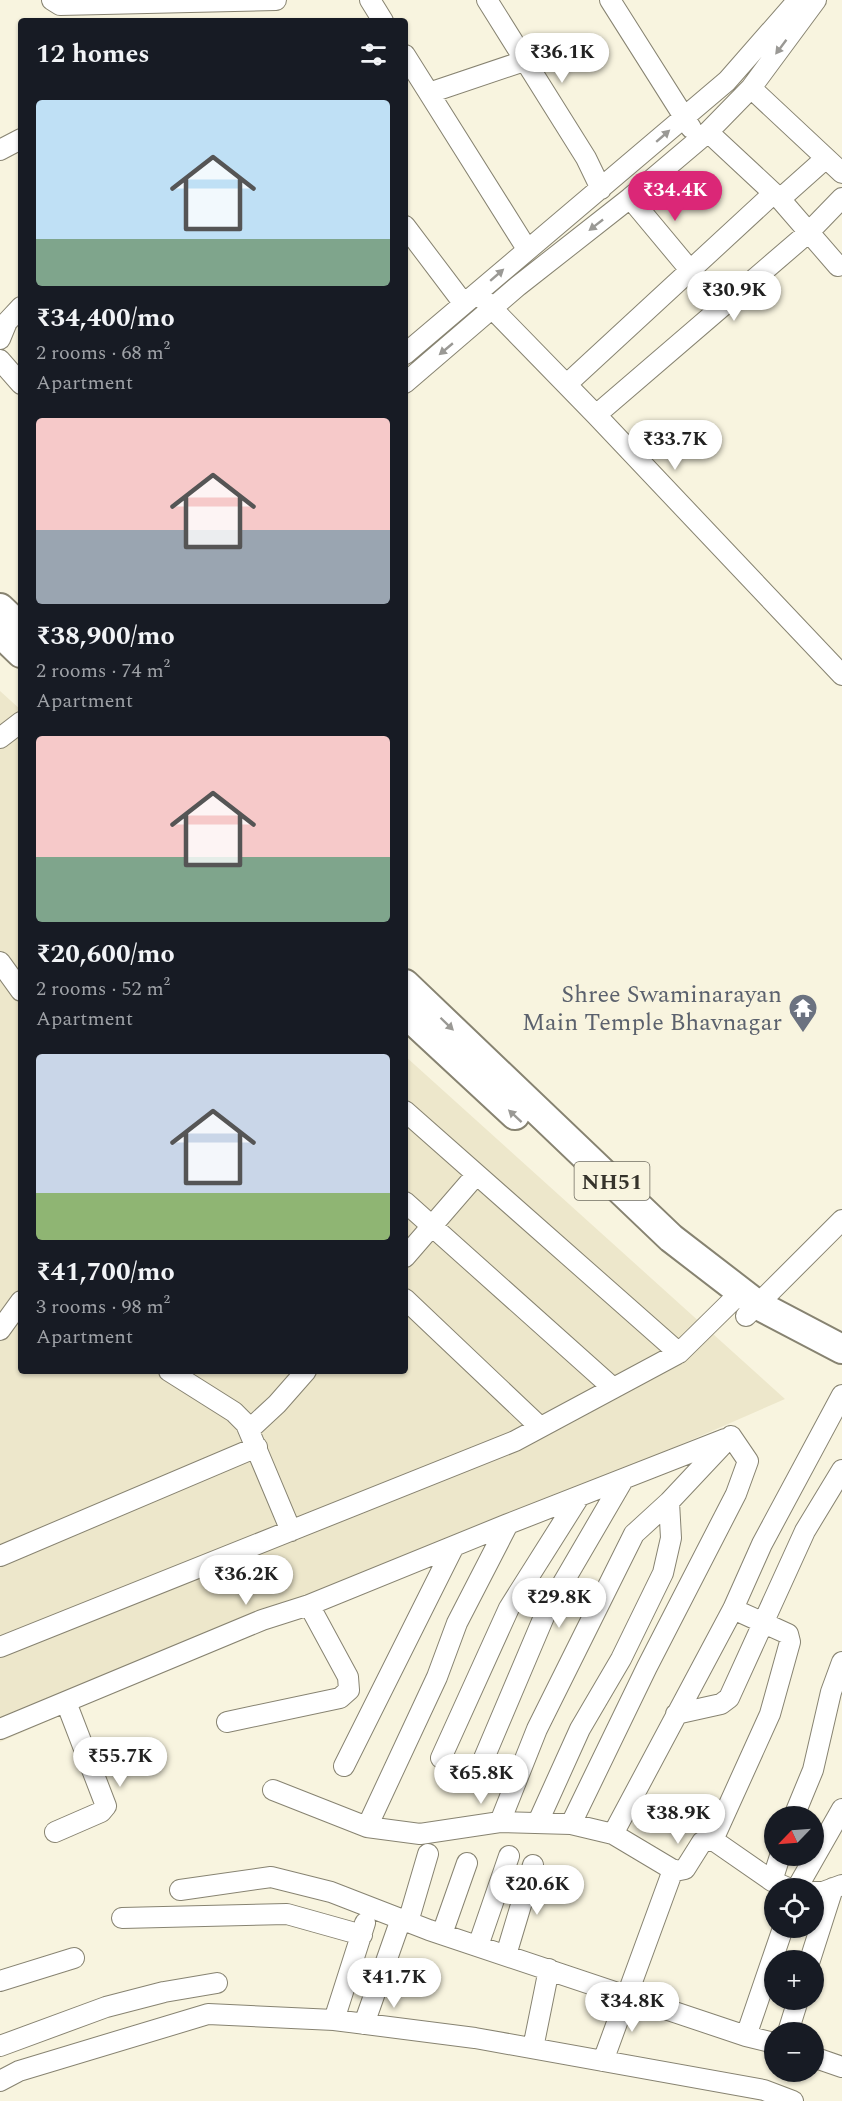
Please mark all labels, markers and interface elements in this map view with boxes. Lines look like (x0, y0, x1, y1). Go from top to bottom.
pin: ₹36.1K (513, 33, 611, 84)
text: 12 homes (36, 34, 150, 74)
text: ₹36.1K (529, 37, 595, 67)
icon: filters (357, 38, 390, 71)
one-way arrow (776, 39, 788, 54)
one-way arrow (655, 130, 670, 143)
icon: home (159, 139, 267, 247)
pin: ₹34.4K (626, 171, 724, 222)
text: ₹34.4K (642, 175, 708, 205)
one-way arrow (588, 218, 604, 231)
one-way arrow (489, 269, 504, 282)
pin: ₹30.9K (685, 271, 783, 322)
text: ₹30.9K (701, 275, 767, 305)
text: ₹34,400/mo (36, 298, 175, 338)
text: 2 rooms · 68 m² (36, 338, 170, 368)
one-way arrow (438, 342, 454, 355)
text: Apartment (36, 368, 133, 398)
pin: ₹33.7K (626, 420, 724, 471)
text: ₹33.7K (642, 424, 708, 454)
icon: home (159, 457, 267, 565)
text: ₹38,900/mo (36, 616, 175, 656)
text: 2 rooms · 74 m² (36, 656, 170, 686)
text: Apartment (36, 686, 133, 716)
icon: home (159, 775, 267, 883)
text: ₹20,600/mo (36, 934, 175, 974)
text: 2 rooms · 52 m² (36, 974, 170, 1004)
place label: Shree Swaminarayan Main Temple Bhavnagar (522, 977, 782, 1041)
temple icon: Shree Swaminarayan Main Temple Bhavnagar (787, 992, 819, 1034)
text: Apartment (36, 1004, 133, 1034)
one-way arrow (440, 1017, 455, 1031)
icon: home (159, 1093, 267, 1201)
one-way arrow (508, 1109, 523, 1123)
road number: NH51 (574, 1162, 650, 1200)
text: ₹41,700/mo (36, 1252, 175, 1292)
text: 3 rooms · 98 m² (36, 1292, 170, 1322)
text: Apartment (36, 1322, 133, 1352)
pin: ₹36.2K (197, 1555, 295, 1606)
text: ₹36.2K (213, 1559, 279, 1589)
pin: ₹29.8K (510, 1578, 608, 1629)
text: ₹29.8K (526, 1582, 592, 1612)
pin: ₹55.7K (71, 1737, 169, 1788)
text: ₹55.7K (87, 1741, 153, 1771)
pin: ₹65.8K (432, 1754, 530, 1805)
text: ₹65.8K (448, 1758, 514, 1788)
pin: ₹38.9K (629, 1794, 727, 1845)
text: ₹38.9K (645, 1798, 711, 1828)
north arrow (764, 1806, 824, 1866)
map controls (764, 1806, 824, 2082)
pin: ₹20.6K (488, 1865, 586, 1916)
text: ₹20.6K (504, 1869, 570, 1899)
button: locate (764, 1878, 824, 1938)
button: + (764, 1950, 824, 2010)
pin: ₹41.7K (345, 1958, 443, 2009)
text: ₹41.7K (361, 1962, 427, 1992)
pin: ₹34.8K (583, 1982, 681, 2033)
text: ₹34.8K (599, 1986, 665, 2016)
button: − (764, 2022, 824, 2082)

